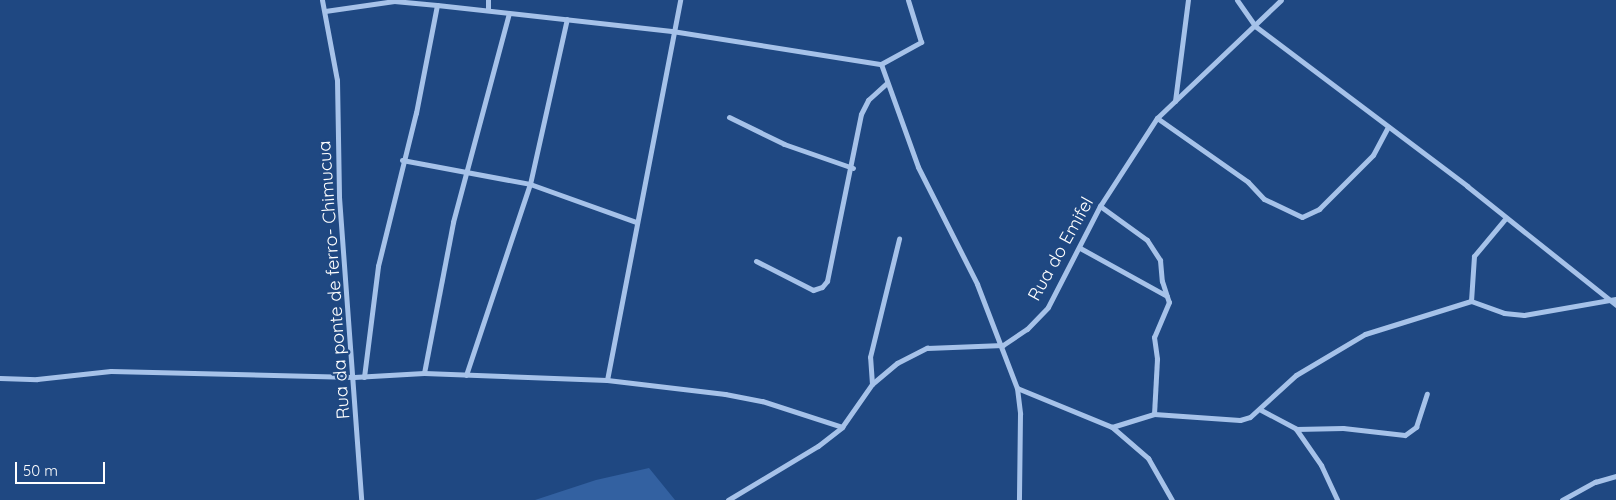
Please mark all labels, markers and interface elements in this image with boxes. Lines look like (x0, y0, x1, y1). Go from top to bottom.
street label: Rua da ponte de ferro- Chimucua (313, 140, 355, 420)
street label: Rua do Emifel (1024, 193, 1098, 305)
scale bar (18, 452, 108, 484)
text: 50 m (23, 461, 58, 480)

